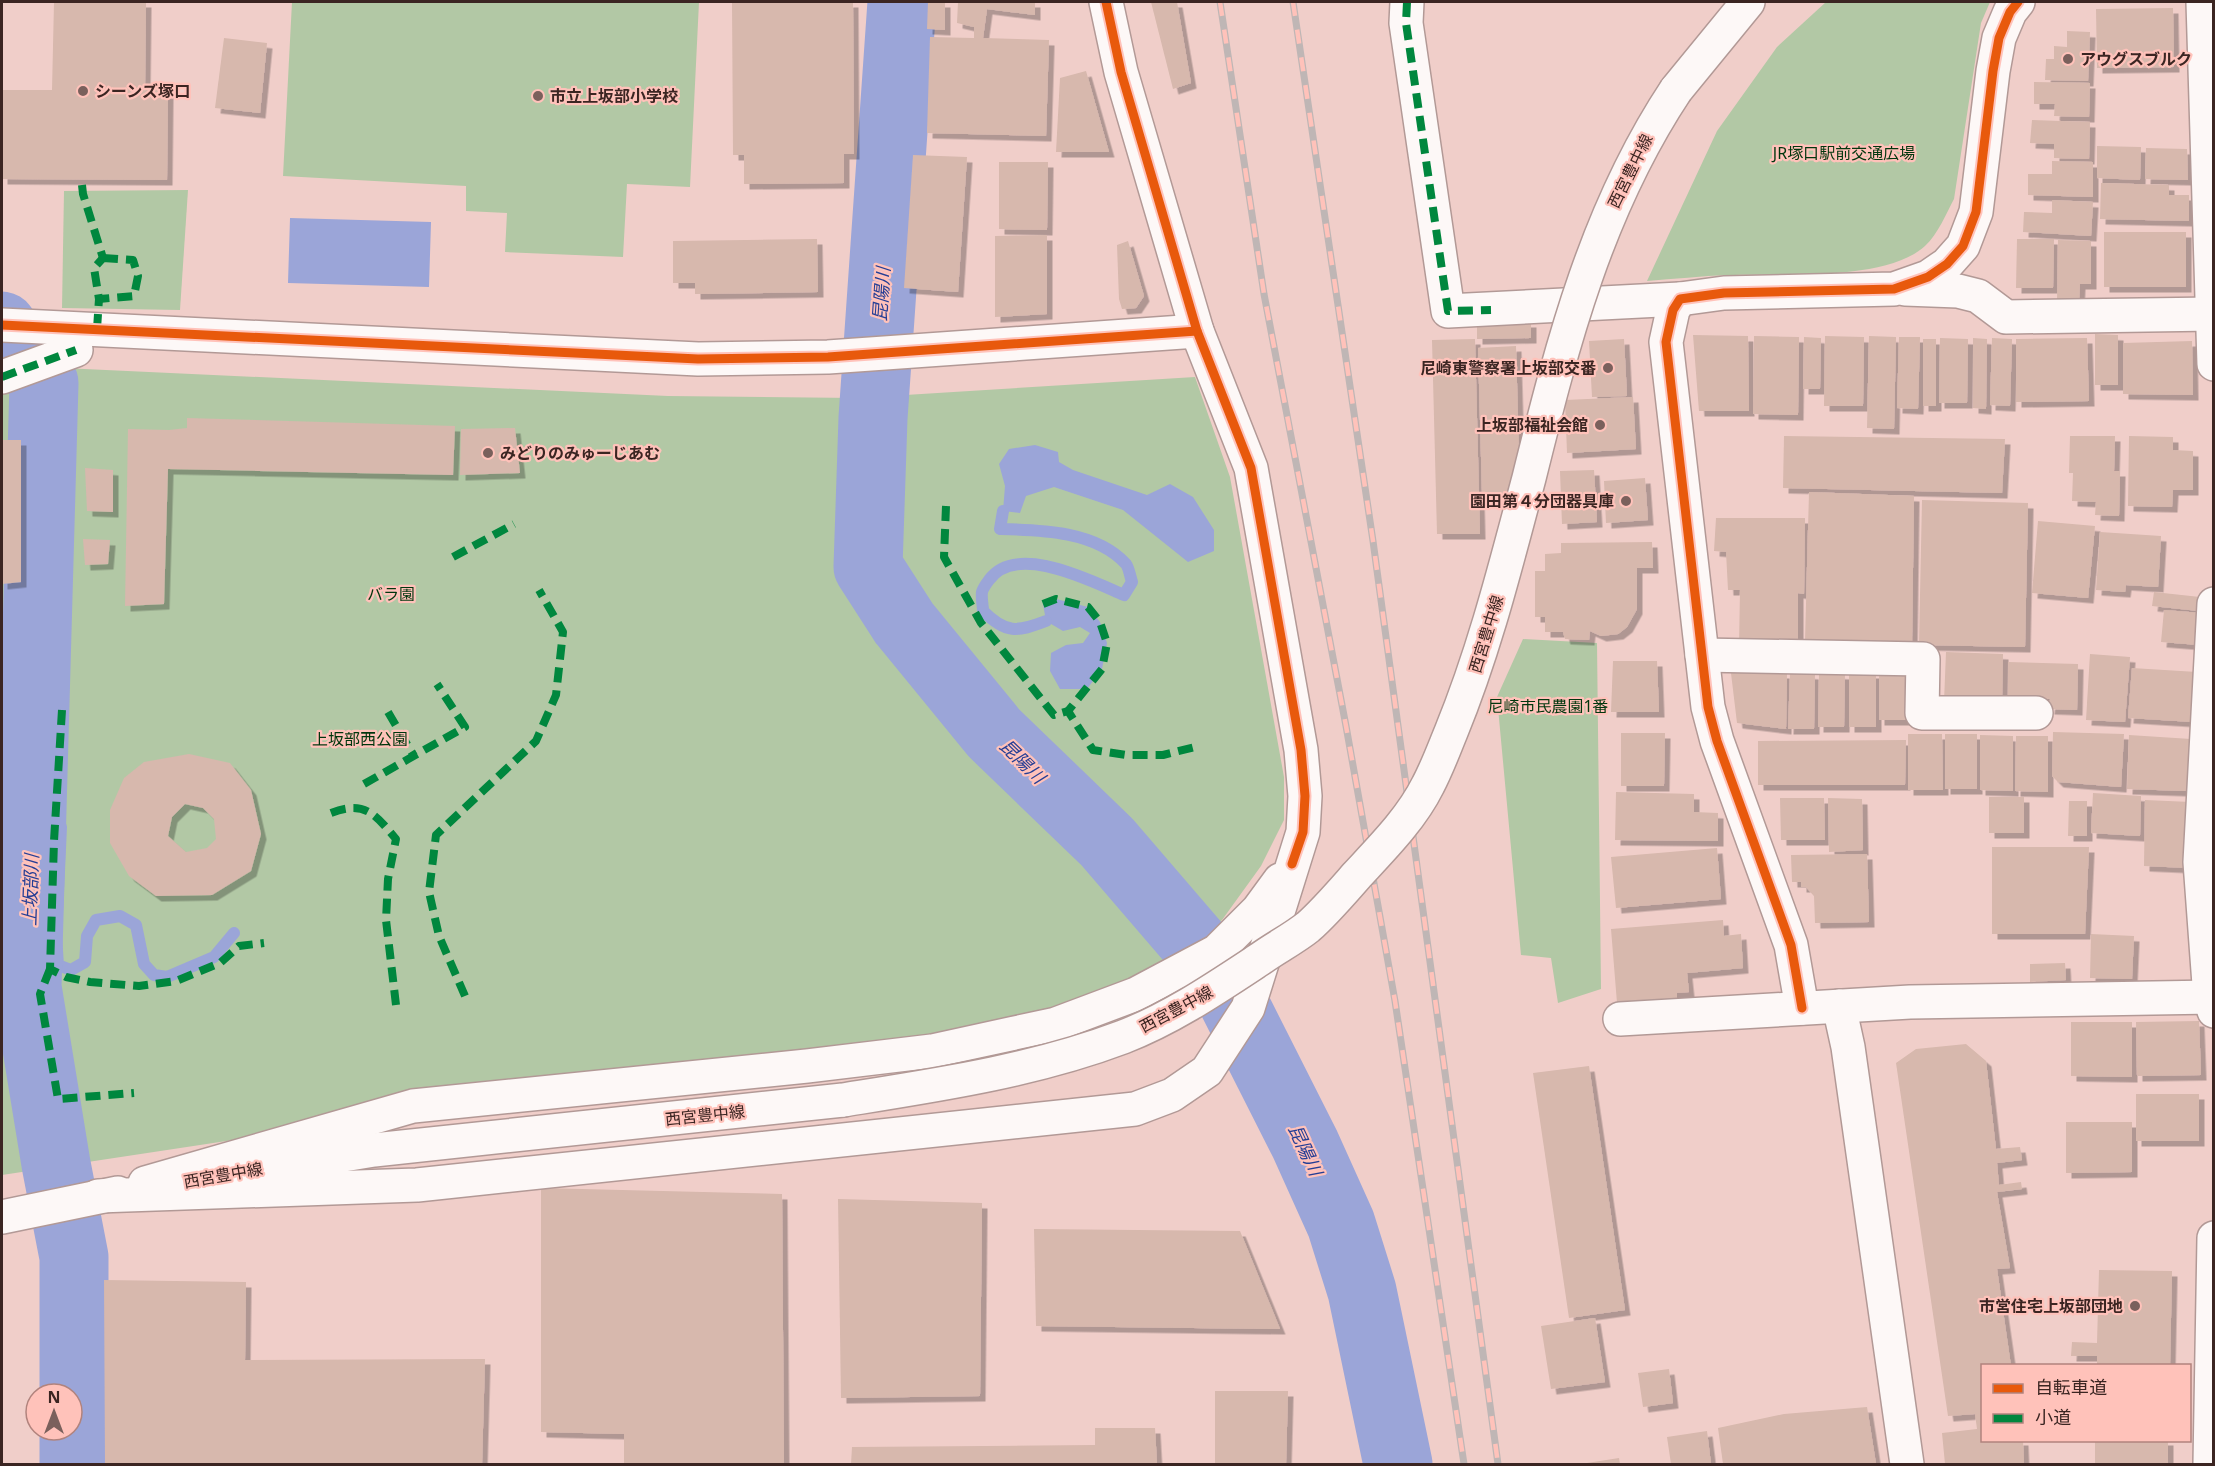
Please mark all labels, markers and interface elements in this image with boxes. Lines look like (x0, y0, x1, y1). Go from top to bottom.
place label: アウグスブルク (2080, 48, 2192, 70)
marker: アウグスブルク (2061, 52, 2075, 66)
place label: シーンズ塚口 (95, 80, 190, 102)
marker: シーンズ塚口 (76, 84, 90, 98)
place label: 市立上坂部小学校 (550, 85, 678, 107)
marker: 市立上坂部小学校 (531, 89, 545, 103)
street label: 西宮豊中線 (1603, 130, 1657, 212)
park label: JR塚口駅前交通広場 (1771, 142, 1915, 164)
water label: 昆陽川 (867, 264, 895, 322)
place label: 尼崎東警察署上坂部交番 (1420, 357, 1596, 379)
marker: 尼崎東警察署上坂部交番 (1601, 361, 1615, 375)
place label: 上坂部福祉会館 (1476, 414, 1588, 436)
marker: 上坂部福祉会館 (1593, 418, 1607, 432)
place label: みどりのみゅーじあむ (500, 442, 660, 464)
marker: みどりのみゅーじあむ (481, 446, 495, 460)
place label: 園田第４分団器具庫 (1470, 490, 1614, 512)
marker: 園田第４分団器具庫 (1619, 494, 1633, 508)
park label: バラ園 (367, 583, 415, 605)
street label: 西宮豊中線 (1464, 593, 1508, 675)
park label: 尼崎市民農園1番 (1487, 695, 1609, 717)
park label: 上坂部西公園 (312, 728, 408, 750)
water label: 昆陽川 (995, 734, 1052, 790)
water label: 上坂部川 (17, 852, 43, 926)
street label: 西宮豊中線 (1136, 981, 1216, 1037)
street label: 西宮豊中線 (664, 1100, 746, 1130)
water label: 昆陽川 (1284, 1120, 1329, 1181)
street label: 西宮豊中線 (182, 1157, 264, 1193)
place label: 市営住宅上坂部団地 (1979, 1295, 2123, 1317)
marker: 市営住宅上坂部団地 (2128, 1299, 2142, 1313)
legend (1981, 1364, 2191, 1442)
text: 自転車道 (2035, 1375, 2107, 1399)
north arrow (24, 1382, 84, 1442)
text: N (47, 1386, 61, 1408)
text: 小道 (2035, 1405, 2071, 1429)

